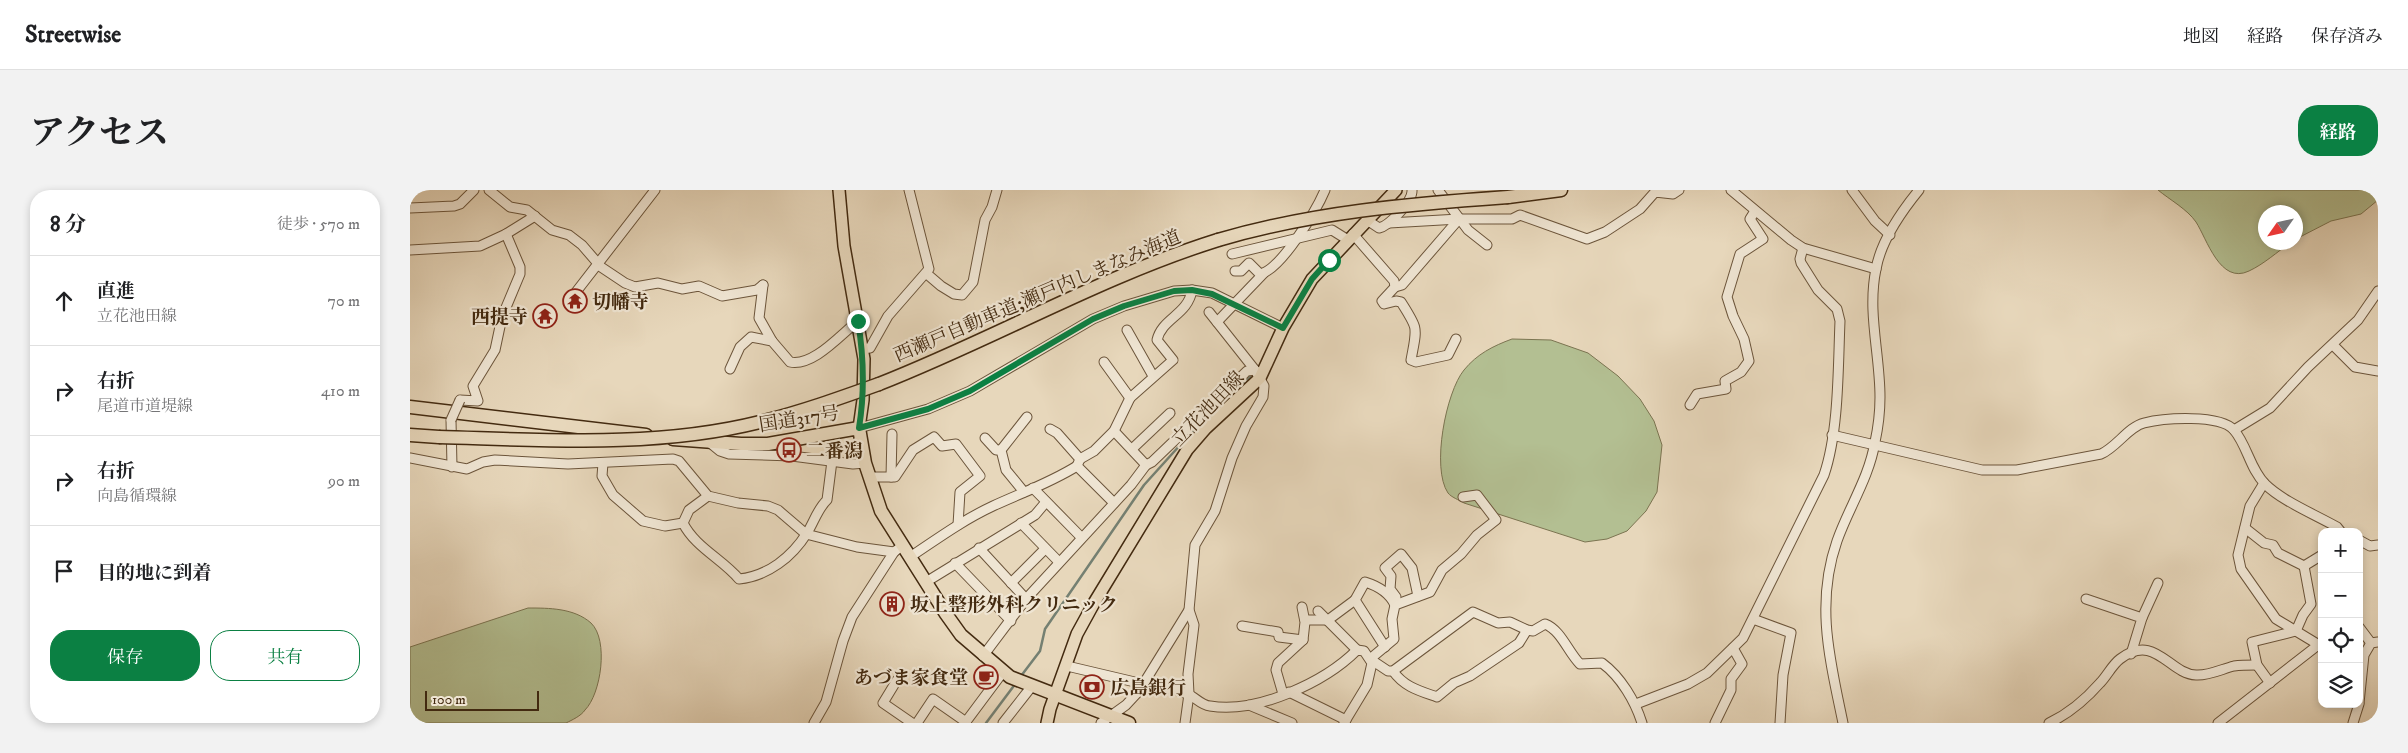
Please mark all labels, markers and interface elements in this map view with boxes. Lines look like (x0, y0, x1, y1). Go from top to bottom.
text: Streetwise (25, 20, 121, 50)
text: 地図 (2183, 26, 2219, 48)
text: 経路 (2247, 26, 2283, 48)
text: 保存済み (2311, 26, 2383, 48)
button: 経路 (2298, 105, 2378, 156)
text: アクセス (30, 112, 169, 156)
north arrow (2258, 205, 2303, 250)
text: 8 分 (50, 212, 86, 238)
text: 徒歩 · 570 m (277, 214, 360, 234)
street label: 西瀬戸自動車道;瀬戸内しまなみ海道 (891, 225, 1185, 367)
route start (1318, 249, 1341, 272)
text: 直進 (97, 280, 135, 303)
icon: ahead (50, 287, 78, 315)
temple icon: 切幡寺 (562, 288, 588, 314)
text: 70 m (328, 291, 360, 311)
place label: 切幡寺 (592, 291, 649, 314)
temple icon: 西提寺 (532, 303, 558, 329)
text: 立花池田線 (97, 306, 177, 326)
place label: 西提寺 (471, 306, 528, 329)
route end (847, 310, 870, 333)
street label: 立花池田線 (1167, 367, 1249, 451)
text: 右折 (97, 370, 135, 393)
icon: right (50, 377, 78, 405)
text: 410 m (321, 381, 360, 401)
text: 尾道市道堤線 (97, 396, 193, 416)
street label: 国道317号 (757, 402, 841, 437)
bus stop icon: 二番潟 (776, 437, 802, 463)
place label: 二番潟 (806, 440, 863, 463)
text: 右折 (97, 460, 135, 483)
icon: right (50, 467, 78, 495)
text: 90 m (328, 471, 360, 491)
text: 向島循環線 (97, 486, 177, 506)
map controls (2318, 528, 2363, 708)
button: + (2318, 528, 2363, 573)
icon: arrive (50, 557, 78, 585)
text: 目的地に到着 (97, 562, 211, 585)
button: − (2318, 573, 2363, 618)
building icon: 坂上整形外科クリニック (879, 591, 905, 617)
place label: 坂上整形外科クリニック (910, 594, 1118, 617)
button: locate (2318, 618, 2363, 663)
button: 保存 (50, 630, 200, 681)
button: 共有 (210, 630, 360, 681)
button: layers (2318, 663, 2363, 708)
cafe icon: あづま家食堂 (973, 664, 999, 690)
place label: あづま家食堂 (854, 667, 968, 690)
bank icon: 広島銀行 (1079, 674, 1105, 700)
place label: 広島銀行 (1110, 677, 1186, 700)
scale bar (425, 688, 539, 711)
text: 100 m (432, 691, 466, 709)

